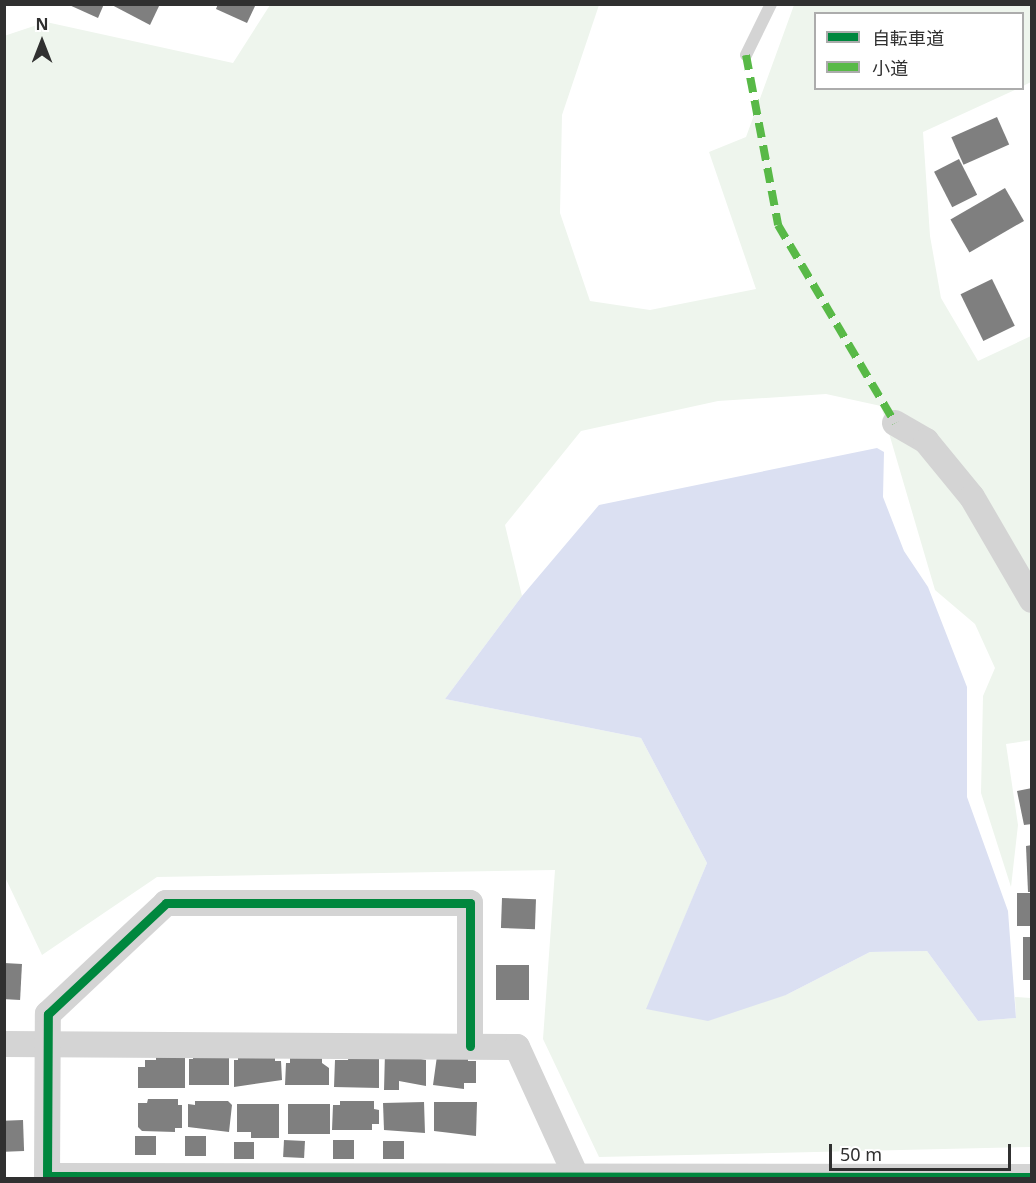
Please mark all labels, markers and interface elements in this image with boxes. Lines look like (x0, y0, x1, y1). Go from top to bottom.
north arrow (12, 12, 72, 72)
legend (814, 12, 1024, 90)
text: N (35, 13, 49, 35)
text: 自転車道 (872, 26, 944, 50)
text: 小道 (872, 56, 908, 80)
scale bar (832, 1132, 1014, 1170)
text: 50 m (840, 1142, 882, 1166)

